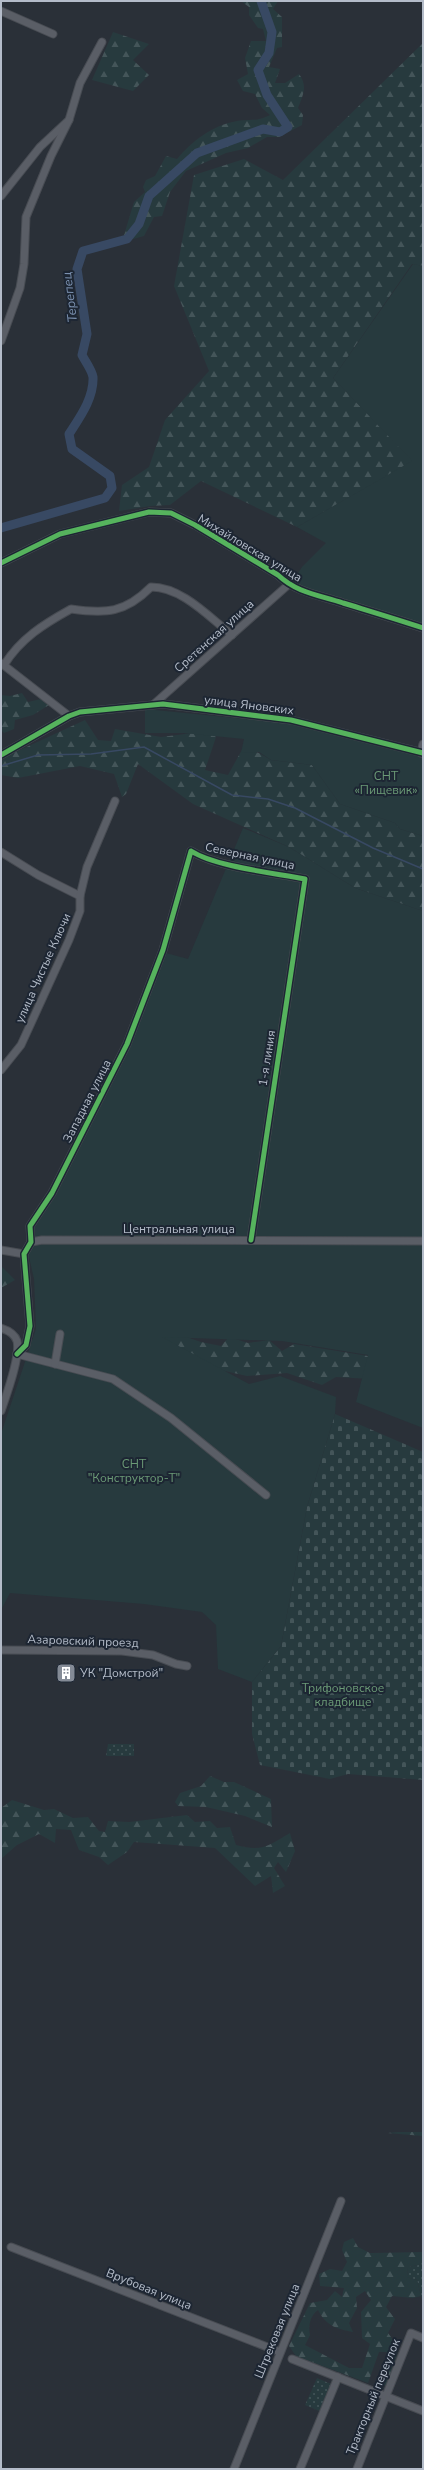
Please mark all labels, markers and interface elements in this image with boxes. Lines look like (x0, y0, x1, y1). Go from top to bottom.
water label: Терепец (58, 270, 82, 323)
street label: Михайловская улица (195, 511, 305, 585)
street label: Сретенская улица (171, 596, 257, 676)
street label: улица Яновских (203, 692, 295, 719)
park label: СНТ «Пищевик» (355, 768, 417, 798)
street label: Северная улица (204, 839, 296, 873)
street label: улица Чистые Ключи (12, 911, 74, 1025)
street label: 1-я линия (255, 1029, 279, 1087)
street label: Западная улица (59, 1057, 115, 1145)
street label: Центральная улица (123, 1221, 235, 1237)
park label: СНТ "Конструктор-Т" (88, 1456, 180, 1486)
street label: Азаровский проезд (27, 1631, 139, 1651)
building icon: УК "Домстрой" (55, 1662, 77, 1684)
place label: УК "Домстрой" (79, 1665, 163, 1681)
park label: Трифоновское кладбище (302, 1680, 384, 1710)
street label: Врубовая улица (104, 2265, 194, 2313)
street label: Штрековая улица (251, 2281, 303, 2381)
street label: Тракторный переулок (342, 2336, 404, 2458)

